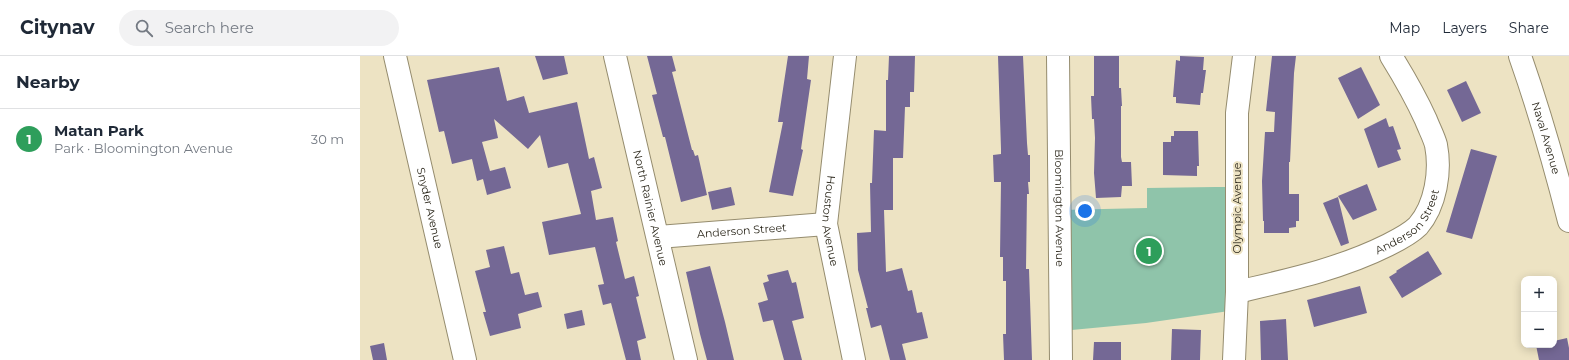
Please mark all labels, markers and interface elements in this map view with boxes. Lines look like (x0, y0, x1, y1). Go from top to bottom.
search box (119, 10, 399, 46)
text: Citynav (20, 16, 95, 39)
icon: search (133, 17, 155, 39)
text: Search here (165, 18, 254, 37)
text: Map (1389, 19, 1420, 37)
text: Layers (1442, 19, 1487, 37)
text: Share (1509, 19, 1549, 37)
text: Nearby (16, 72, 80, 92)
street label: Naval Avenue (1529, 100, 1563, 176)
text: Matan Park (54, 121, 144, 140)
text: 1 (26, 131, 32, 147)
text: 30 m (311, 131, 344, 147)
text: Park · Bloomington Avenue (54, 140, 233, 156)
street label: North Rainier Avenue (630, 149, 671, 268)
street label: Bloomington Avenue (1052, 149, 1067, 267)
street label: Olympic Avenue (1230, 162, 1244, 253)
street label: Snyder Avenue (414, 166, 446, 250)
street label: Houston Avenue (819, 175, 842, 268)
street label: Anderson Street (1373, 187, 1442, 257)
your location (1075, 201, 1095, 221)
street label: Anderson Street (696, 220, 788, 241)
pin: 1 (1136, 236, 1162, 266)
map controls (1521, 276, 1557, 348)
button: + (1521, 276, 1557, 312)
button: − (1521, 312, 1557, 348)

